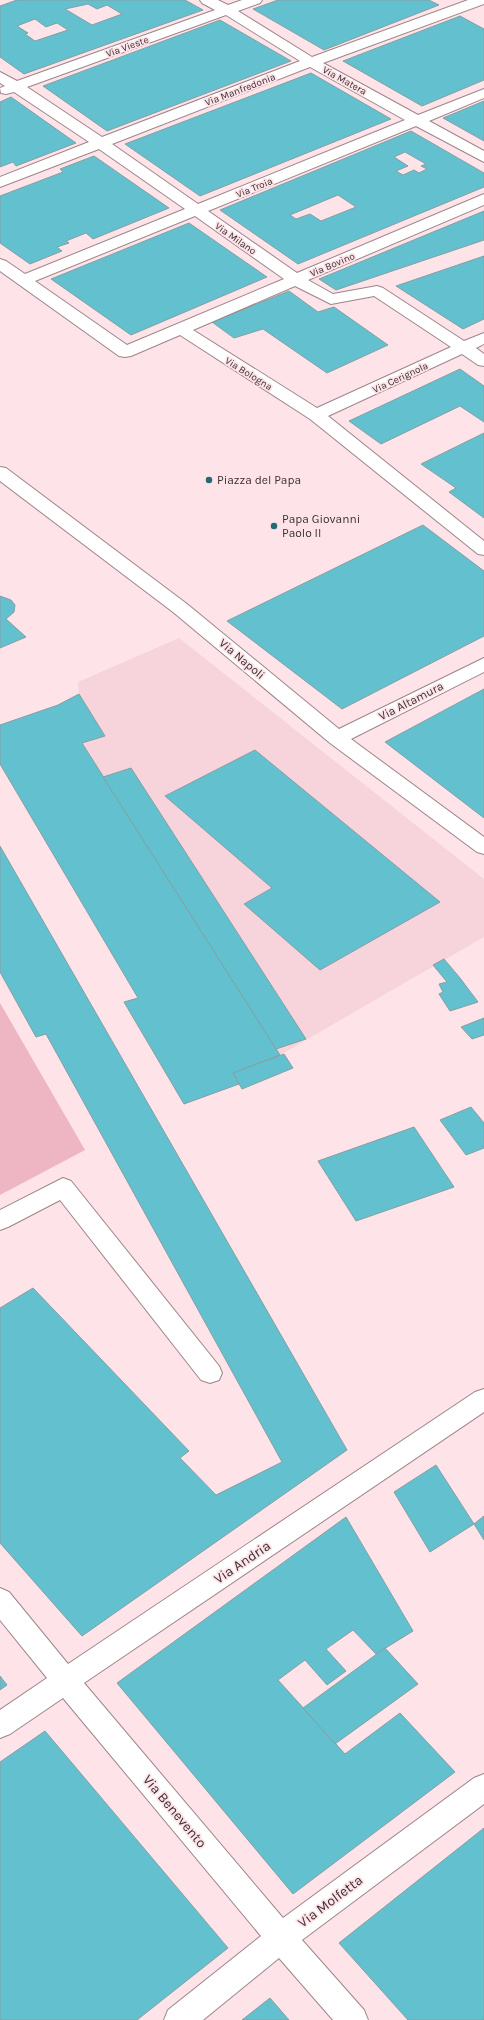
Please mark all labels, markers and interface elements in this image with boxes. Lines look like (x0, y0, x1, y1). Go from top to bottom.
street label: Via Vieste (104, 34, 150, 60)
street label: Via Matera (320, 64, 369, 98)
street label: Via Manfredonia (203, 71, 277, 109)
street label: Via Troia (234, 175, 274, 201)
street label: Via Milano (212, 220, 258, 257)
street label: Via Bovino (308, 250, 357, 280)
street label: Via Bologna (223, 355, 274, 393)
street label: Via Cerignola (371, 360, 430, 396)
place label: Piazza del Papa (217, 473, 301, 487)
marker: Piazza del Papa (204, 475, 214, 485)
place label: Papa Giovanni Paolo II (282, 512, 360, 540)
marker: Papa Giovanni Paolo II (269, 521, 279, 531)
street label: Via Napoli (216, 636, 268, 682)
street label: Via Altamura (376, 679, 446, 723)
street label: Via Andria (211, 1537, 274, 1588)
street label: Via Benevento (139, 1771, 210, 1851)
street label: Via Molfetta (295, 1872, 366, 1931)

